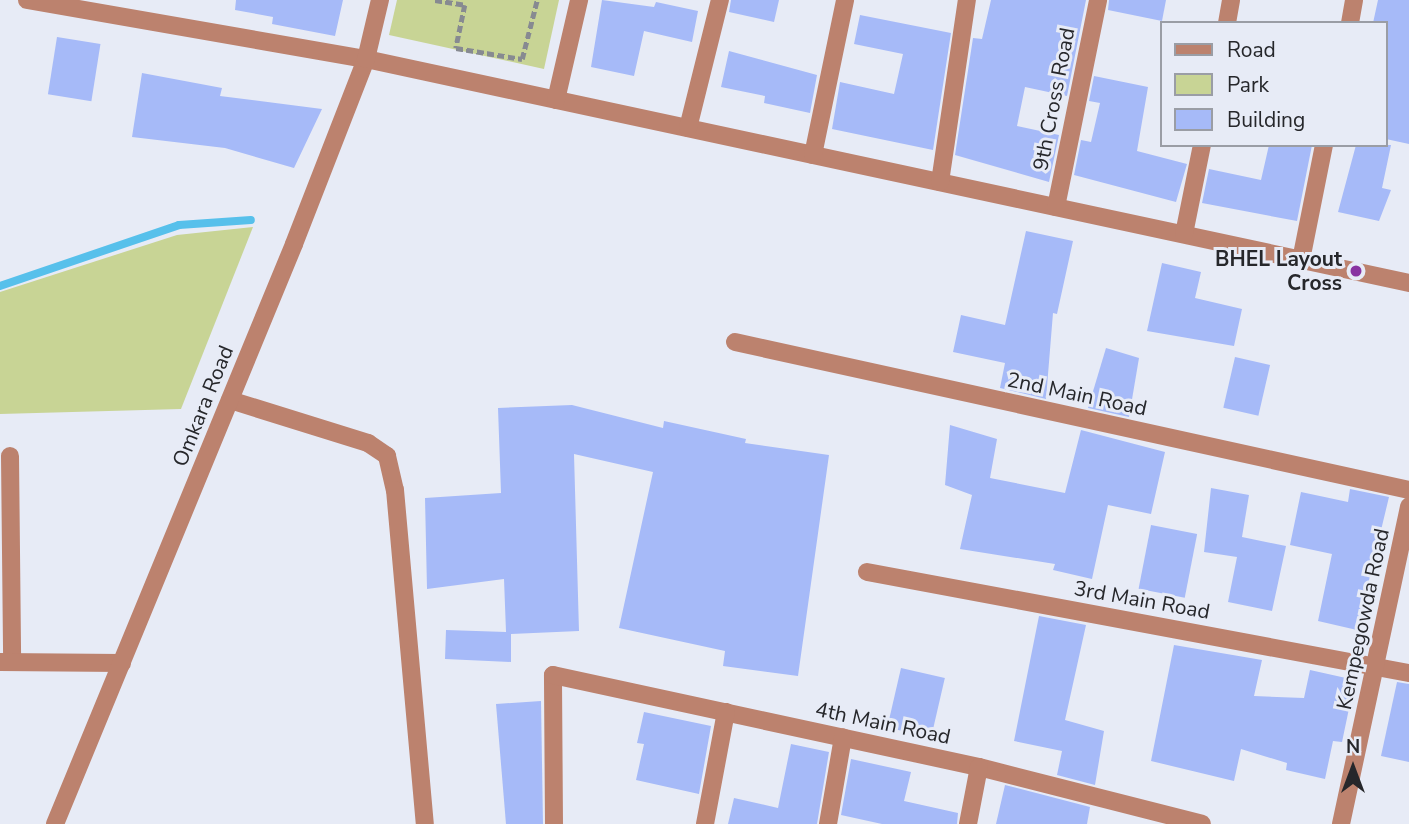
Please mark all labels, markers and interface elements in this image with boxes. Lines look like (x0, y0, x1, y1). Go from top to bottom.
legend (1160, 21, 1388, 147)
street label: 9th Cross Road (1028, 25, 1080, 173)
text: Road (1227, 36, 1276, 64)
text: Park (1227, 71, 1269, 99)
text: Building (1227, 106, 1305, 134)
place label: BHEL Layout Cross (1215, 246, 1342, 296)
marker: BHEL Layout Cross (1348, 263, 1364, 279)
street label: Omkara Road (167, 342, 239, 470)
street label: 2nd Main Road (1005, 367, 1149, 421)
street label: Kempegowda Road (1332, 526, 1394, 712)
street label: 3rd Main Road (1072, 576, 1212, 624)
street label: 4th Main Road (813, 696, 953, 750)
north arrow (1318, 733, 1388, 803)
text: N (1346, 734, 1360, 760)

